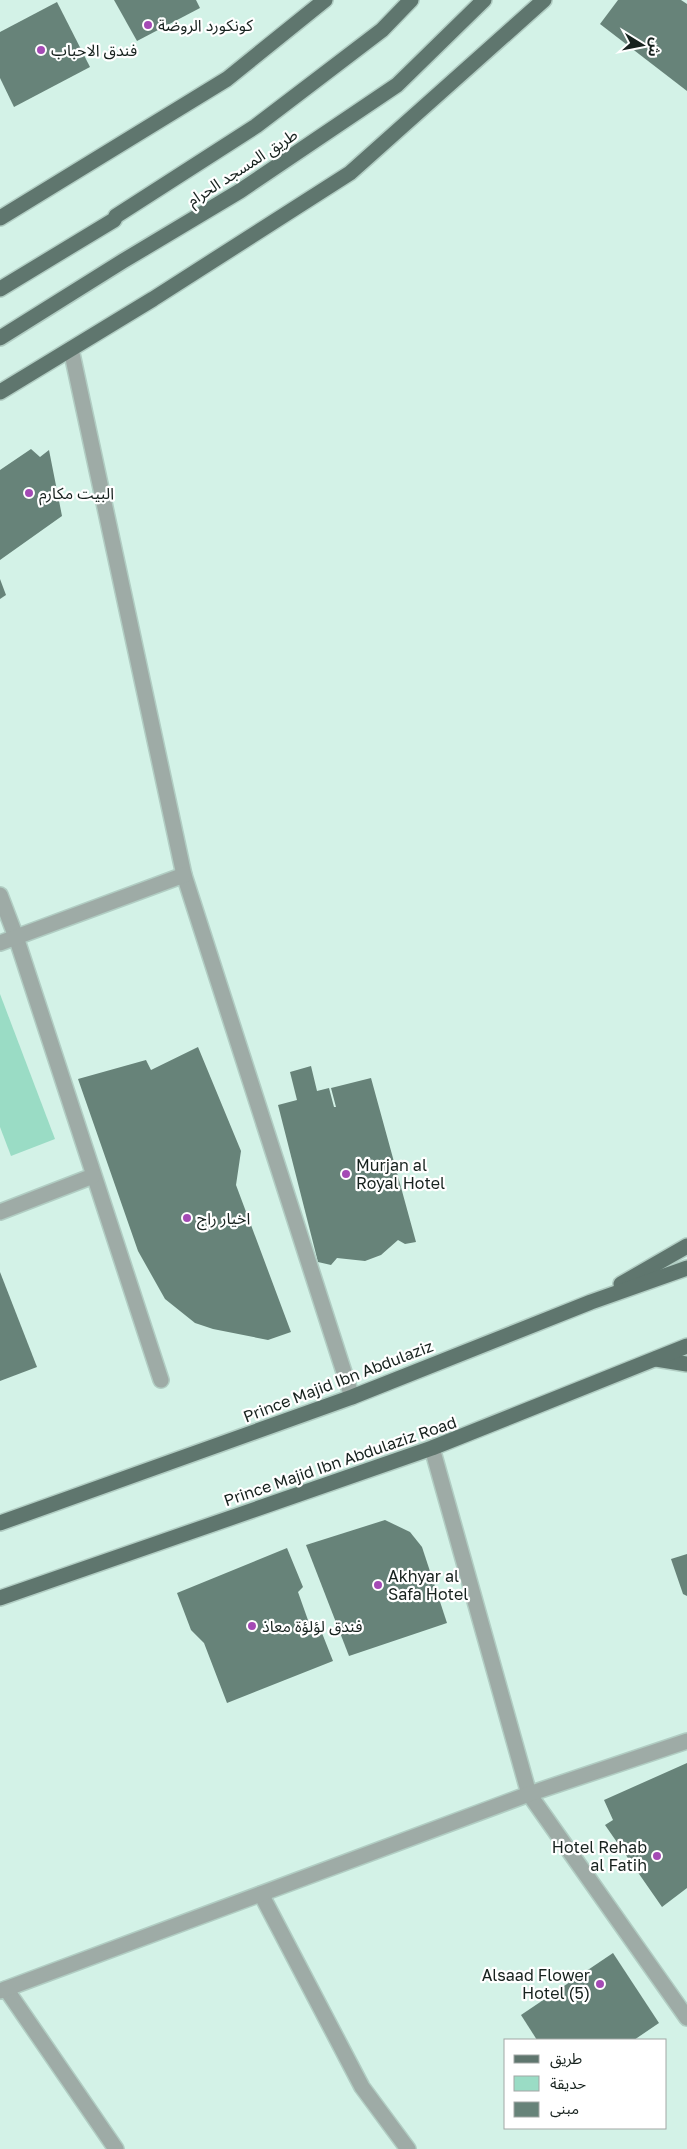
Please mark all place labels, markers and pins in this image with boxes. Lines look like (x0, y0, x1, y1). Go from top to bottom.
place label: كونكورد الروضة (158, 15, 253, 35)
marker: كونكورد الروضة (142, 19, 154, 31)
place label: فندق الاحباب (51, 40, 137, 60)
marker: فندق الاحباب (35, 44, 47, 56)
place label: البيت مكارم (39, 483, 114, 506)
marker: البيت مكارم (23, 487, 35, 499)
place label: Murjan al Royal Hotel (356, 1155, 445, 1193)
marker: Murjan al Royal Hotel (340, 1168, 352, 1180)
place label: اخيار راج (197, 1208, 250, 1231)
marker: اخيار راج (181, 1212, 193, 1224)
place label: Akhyar al Safa Hotel (388, 1566, 468, 1604)
marker: Akhyar al Safa Hotel (372, 1579, 384, 1591)
place label: فندق لؤلؤة معاذ (262, 1616, 362, 1636)
marker: فندق لؤلؤة معاذ (246, 1620, 258, 1632)
place label: Hotel Rehab al Fatih (552, 1837, 647, 1875)
marker: Hotel Rehab al Fatih (651, 1850, 663, 1862)
place label: Alsaad Flower Hotel (5) (482, 1965, 590, 2003)
marker: Alsaad Flower Hotel (5) (594, 1978, 606, 1990)

